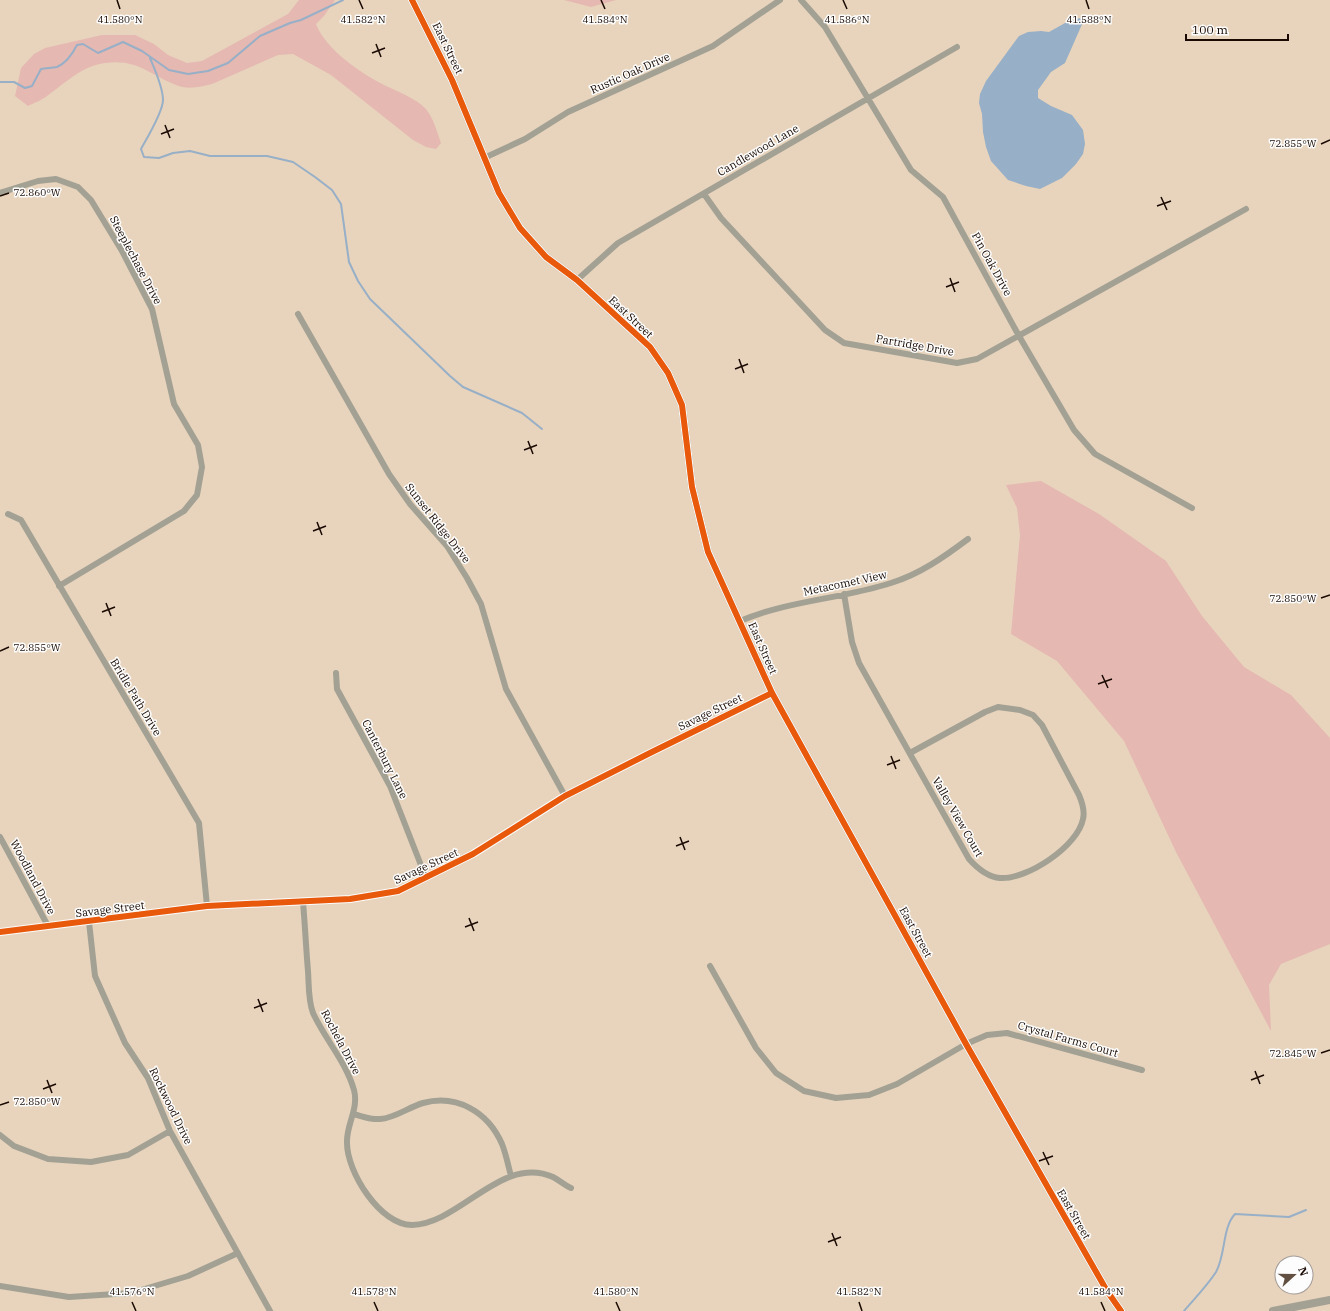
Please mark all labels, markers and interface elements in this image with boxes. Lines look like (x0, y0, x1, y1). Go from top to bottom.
text: 41.580°N (97, 13, 143, 26)
text: 41.582°N (340, 13, 386, 26)
text: 41.584°N (582, 13, 628, 26)
text: 41.586°N (824, 13, 870, 26)
text: 41.588°N (1066, 13, 1112, 26)
scale bar (1186, 16, 1288, 42)
street label: East Street (430, 20, 467, 76)
text: 100 m (1192, 22, 1228, 37)
street label: Rustic Oak Drive (588, 49, 672, 97)
street label: Candlewood Lane (715, 121, 801, 179)
text: 72.855°W (1269, 137, 1317, 150)
text: 72.860°W (13, 186, 61, 199)
street label: Steeplechase Drive (107, 213, 165, 307)
street label: Pin Oak Drive (969, 230, 1015, 298)
street label: East Street (606, 293, 656, 341)
street label: Partridge Drive (875, 331, 955, 359)
street label: Sunset Ridge Drive (402, 480, 474, 566)
street label: Metacomet View (802, 567, 888, 599)
text: 72.850°W (1269, 592, 1317, 605)
street label: East Street (745, 620, 781, 676)
text: 72.855°W (13, 641, 61, 654)
street label: Bridle Path Drive (107, 656, 165, 738)
street label: Savage Street (676, 690, 744, 733)
street label: Canterbury Lane (359, 717, 411, 801)
street label: Valley View Court (929, 775, 987, 860)
street label: Woodland Drive (7, 837, 59, 917)
street label: Savage Street (392, 845, 460, 887)
street label: Savage Street (75, 898, 145, 920)
street label: East Street (896, 904, 936, 960)
street label: Rochela Drive (318, 1007, 364, 1077)
street label: Crystal Farms Court (1016, 1018, 1120, 1060)
text: 72.845°W (1269, 1047, 1317, 1060)
street label: Rockwood Drive (146, 1065, 196, 1147)
text: 72.850°W (13, 1095, 61, 1108)
street label: East Street (1054, 1186, 1094, 1242)
north arrow (1274, 1255, 1314, 1295)
text: N (1295, 1265, 1312, 1278)
text: 41.576°N (109, 1285, 155, 1298)
text: 41.578°N (351, 1285, 397, 1298)
text: 41.580°N (593, 1285, 639, 1298)
text: 41.582°N (836, 1285, 882, 1298)
text: 41.584°N (1078, 1285, 1124, 1298)

